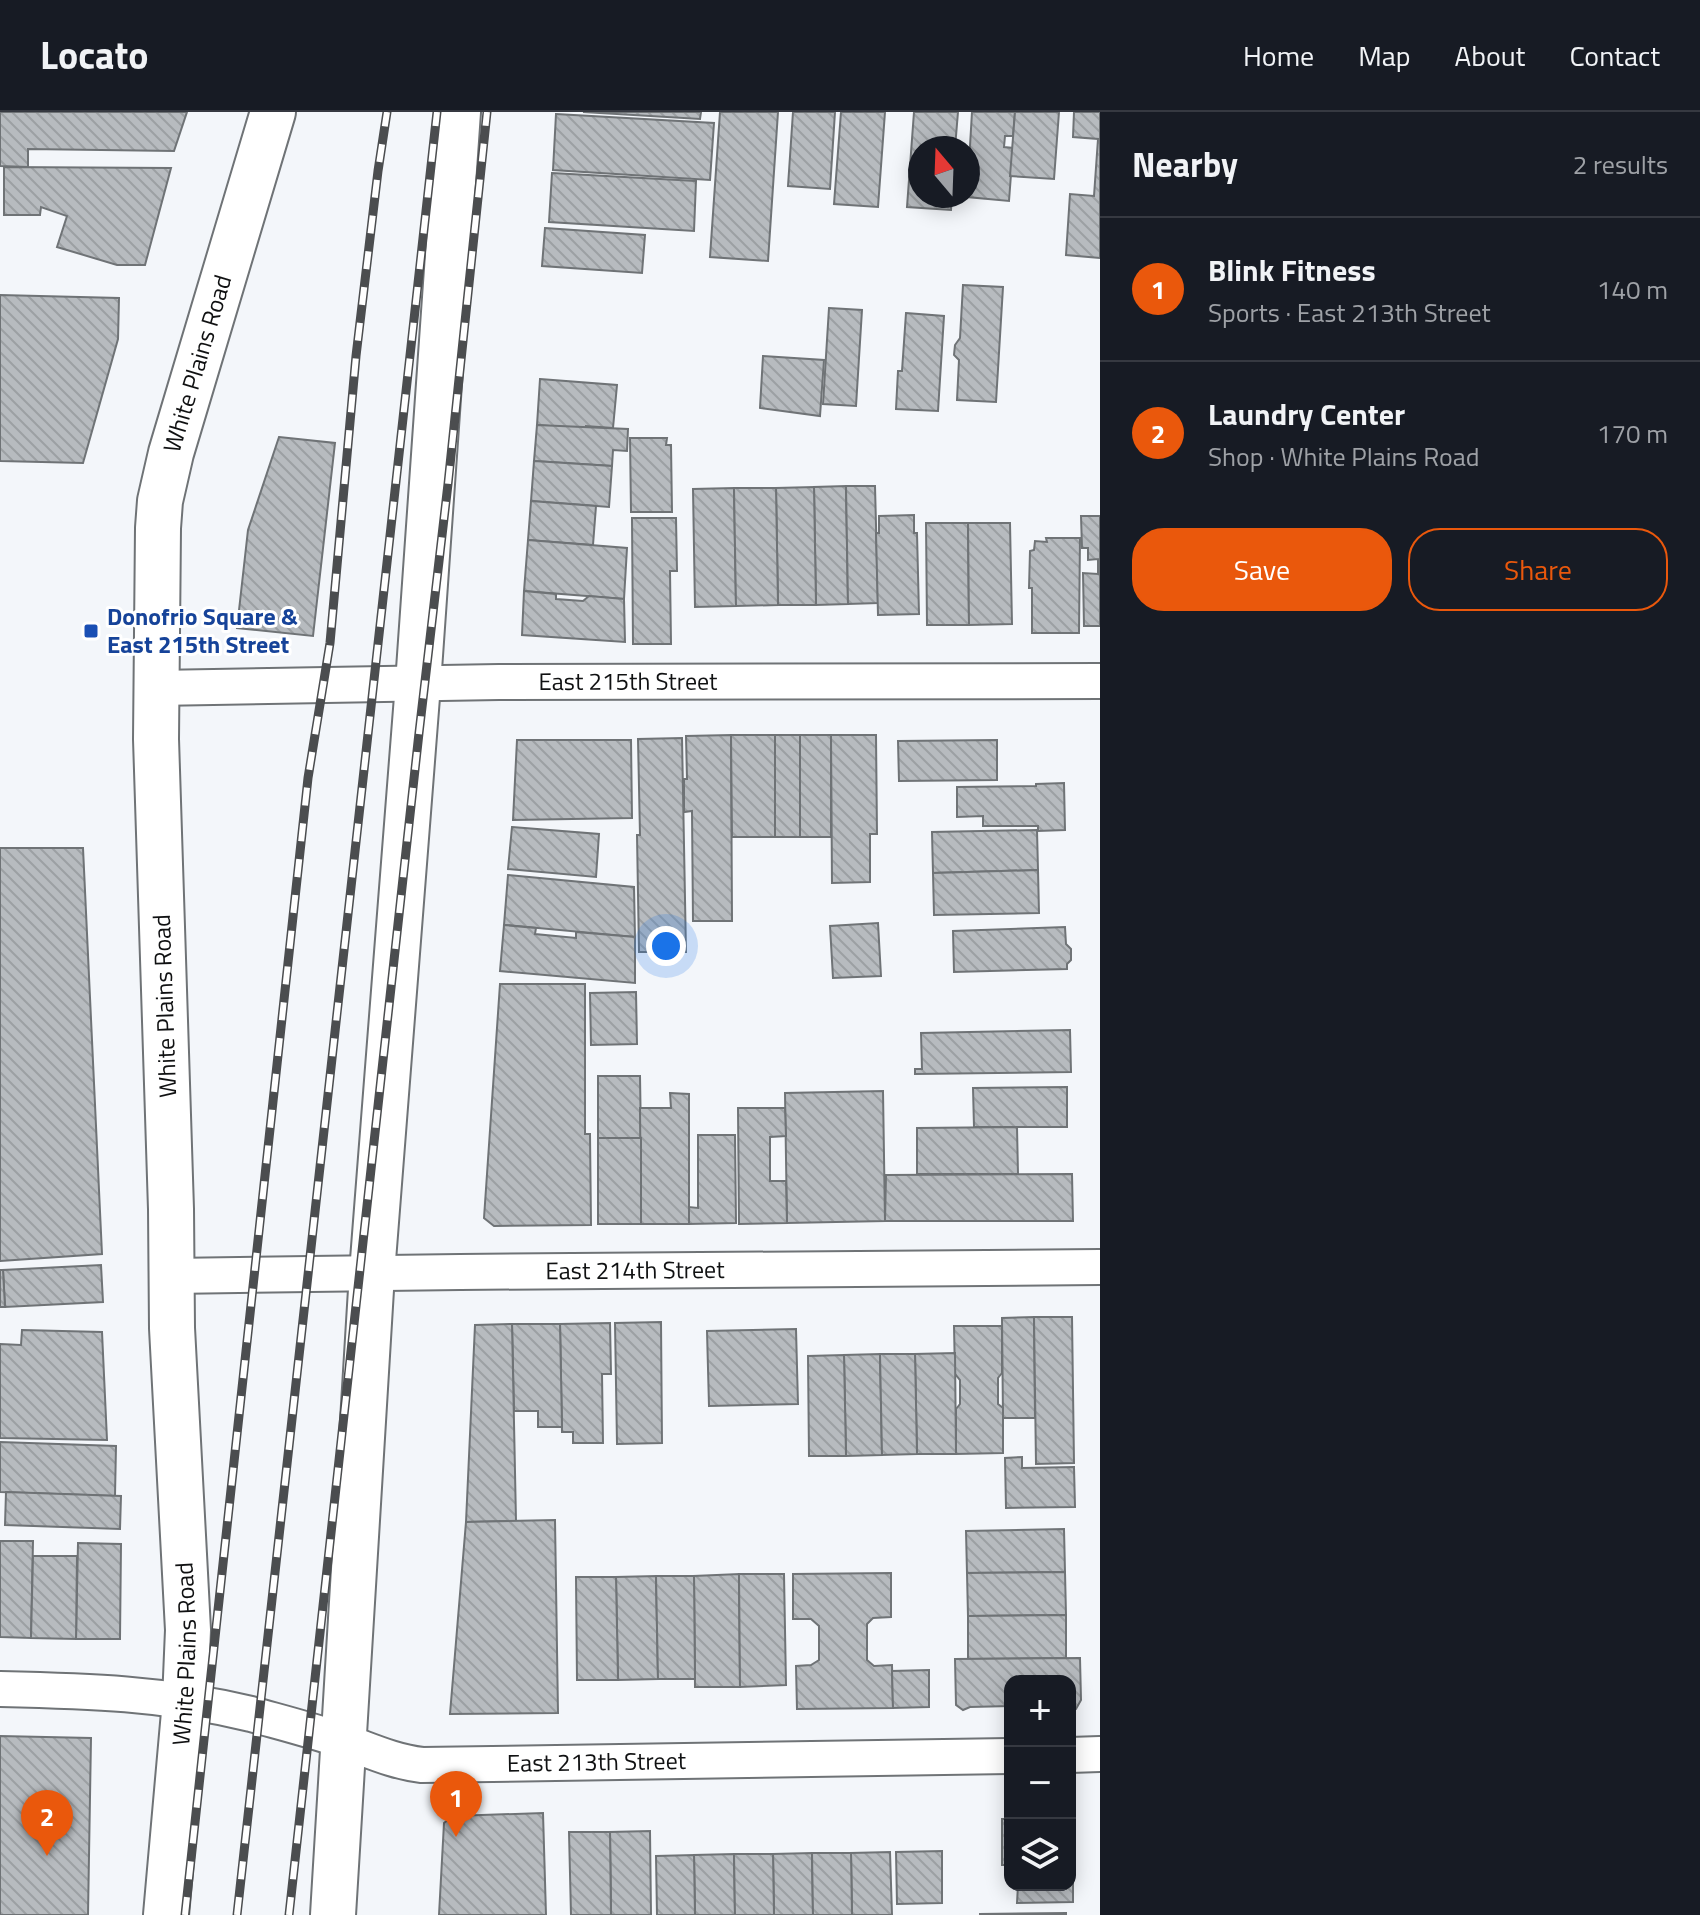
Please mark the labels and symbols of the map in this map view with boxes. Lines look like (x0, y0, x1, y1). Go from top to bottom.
north arrow (908, 136, 980, 208)
street label: White Plains Road (153, 270, 240, 457)
place label: Donofrio Square & East 215th Street (107, 598, 298, 662)
marker: Donofrio Square & East 215th Street (82, 622, 100, 640)
street label: East 215th Street (538, 663, 718, 699)
street label: White Plains Road (143, 914, 185, 1098)
your location (646, 926, 686, 966)
street label: East 214th Street (545, 1251, 725, 1288)
street label: White Plains Road (162, 1561, 205, 1747)
street label: East 213th Street (507, 1742, 687, 1781)
pin: 1 (430, 1771, 482, 1837)
pin: 2 (21, 1790, 73, 1856)

